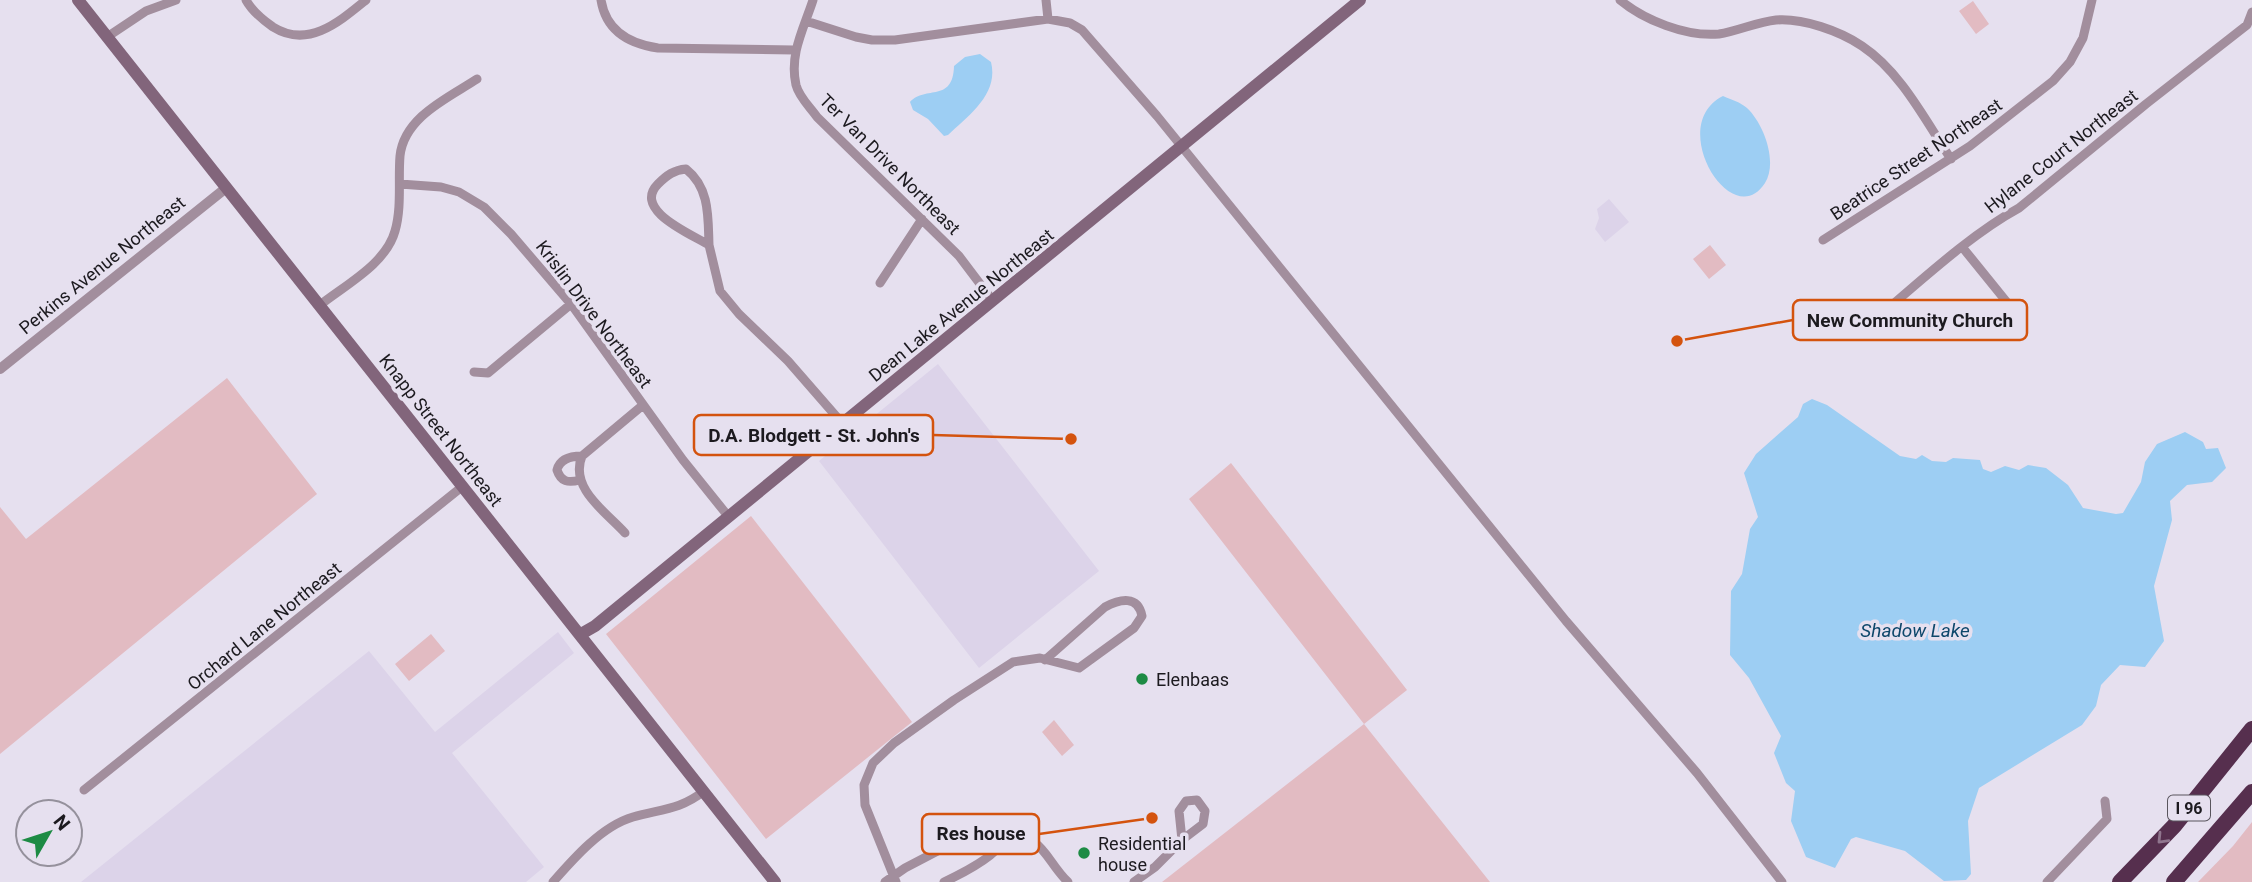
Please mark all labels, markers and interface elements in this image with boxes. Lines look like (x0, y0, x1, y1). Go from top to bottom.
street label: Hylane Court Northeast (1980, 85, 2142, 217)
street label: Ter Van Drive Northeast (815, 89, 965, 239)
street label: Beatrice Street Northeast (1826, 94, 2006, 224)
street label: Perkins Avenue Northeast (15, 192, 189, 338)
street label: Dean Lake Avenue Northeast (865, 224, 1058, 386)
street label: Krislin Drive Northeast (532, 236, 656, 392)
callout: New Community Church (1793, 300, 2027, 340)
text: New Community Church (1807, 309, 2013, 332)
street label: Knapp Street Northeast (375, 350, 507, 510)
callout: D.A. Blodgett - St. John's (694, 415, 933, 455)
text: D.A. Blodgett - St. John's (708, 424, 920, 447)
street label: Orchard Lane Northeast (183, 558, 345, 694)
water label: Shadow Lake (1860, 619, 1970, 642)
place label: Elenbaas (1156, 669, 1229, 690)
marker: Elenbaas (1134, 671, 1150, 687)
road number: I 96 (2168, 796, 2210, 820)
north arrow (14, 798, 84, 868)
text: N (49, 810, 75, 835)
callout: Res house (922, 814, 1039, 854)
text: Res house (937, 822, 1025, 845)
one-way arrow (2157, 830, 2170, 843)
place label: Residential house (1098, 833, 1186, 875)
marker: Residential house (1076, 845, 1092, 861)

